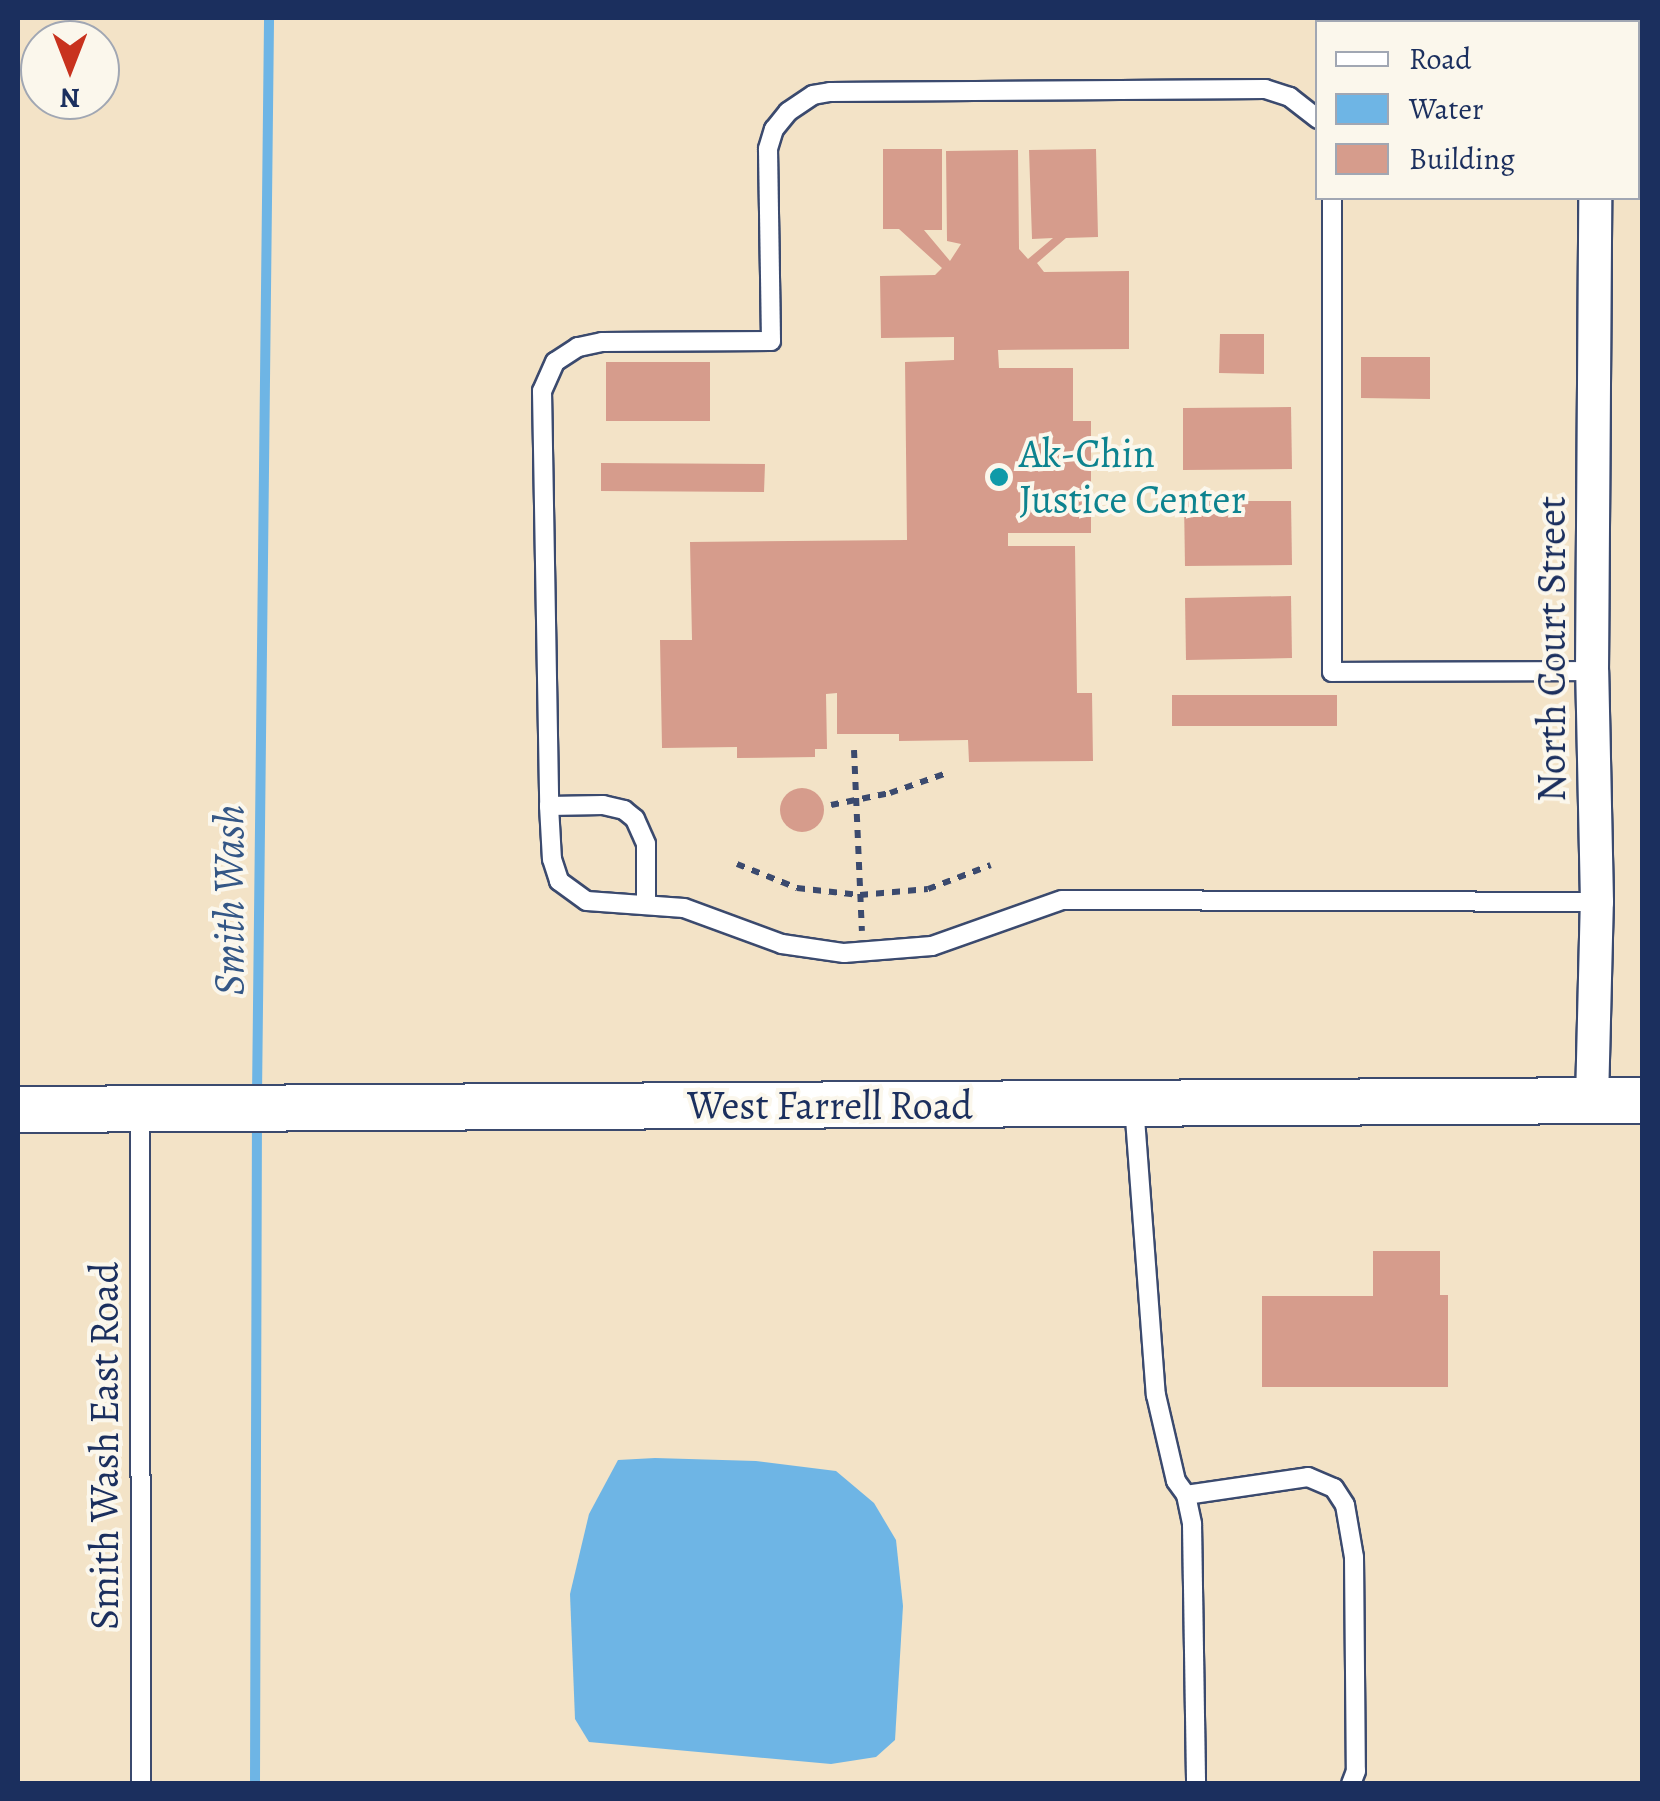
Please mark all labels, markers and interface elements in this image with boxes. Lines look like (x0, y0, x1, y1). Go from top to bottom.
north arrow (20, 20, 120, 120)
legend (1315, 20, 1640, 200)
text: Road (1409, 39, 1471, 79)
text: N (60, 79, 80, 117)
text: Water (1409, 89, 1483, 129)
text: Building (1409, 139, 1515, 179)
place label: Ak-Chin Justice Center (1019, 430, 1246, 524)
marker: Ak-Chin Justice Center (988, 466, 1010, 488)
street label: North Court Street (1528, 496, 1576, 802)
water label: Smith Wash (204, 804, 254, 996)
street label: West Farrell Road (687, 1082, 973, 1130)
street label: Smith Wash East Road (81, 1262, 129, 1630)

